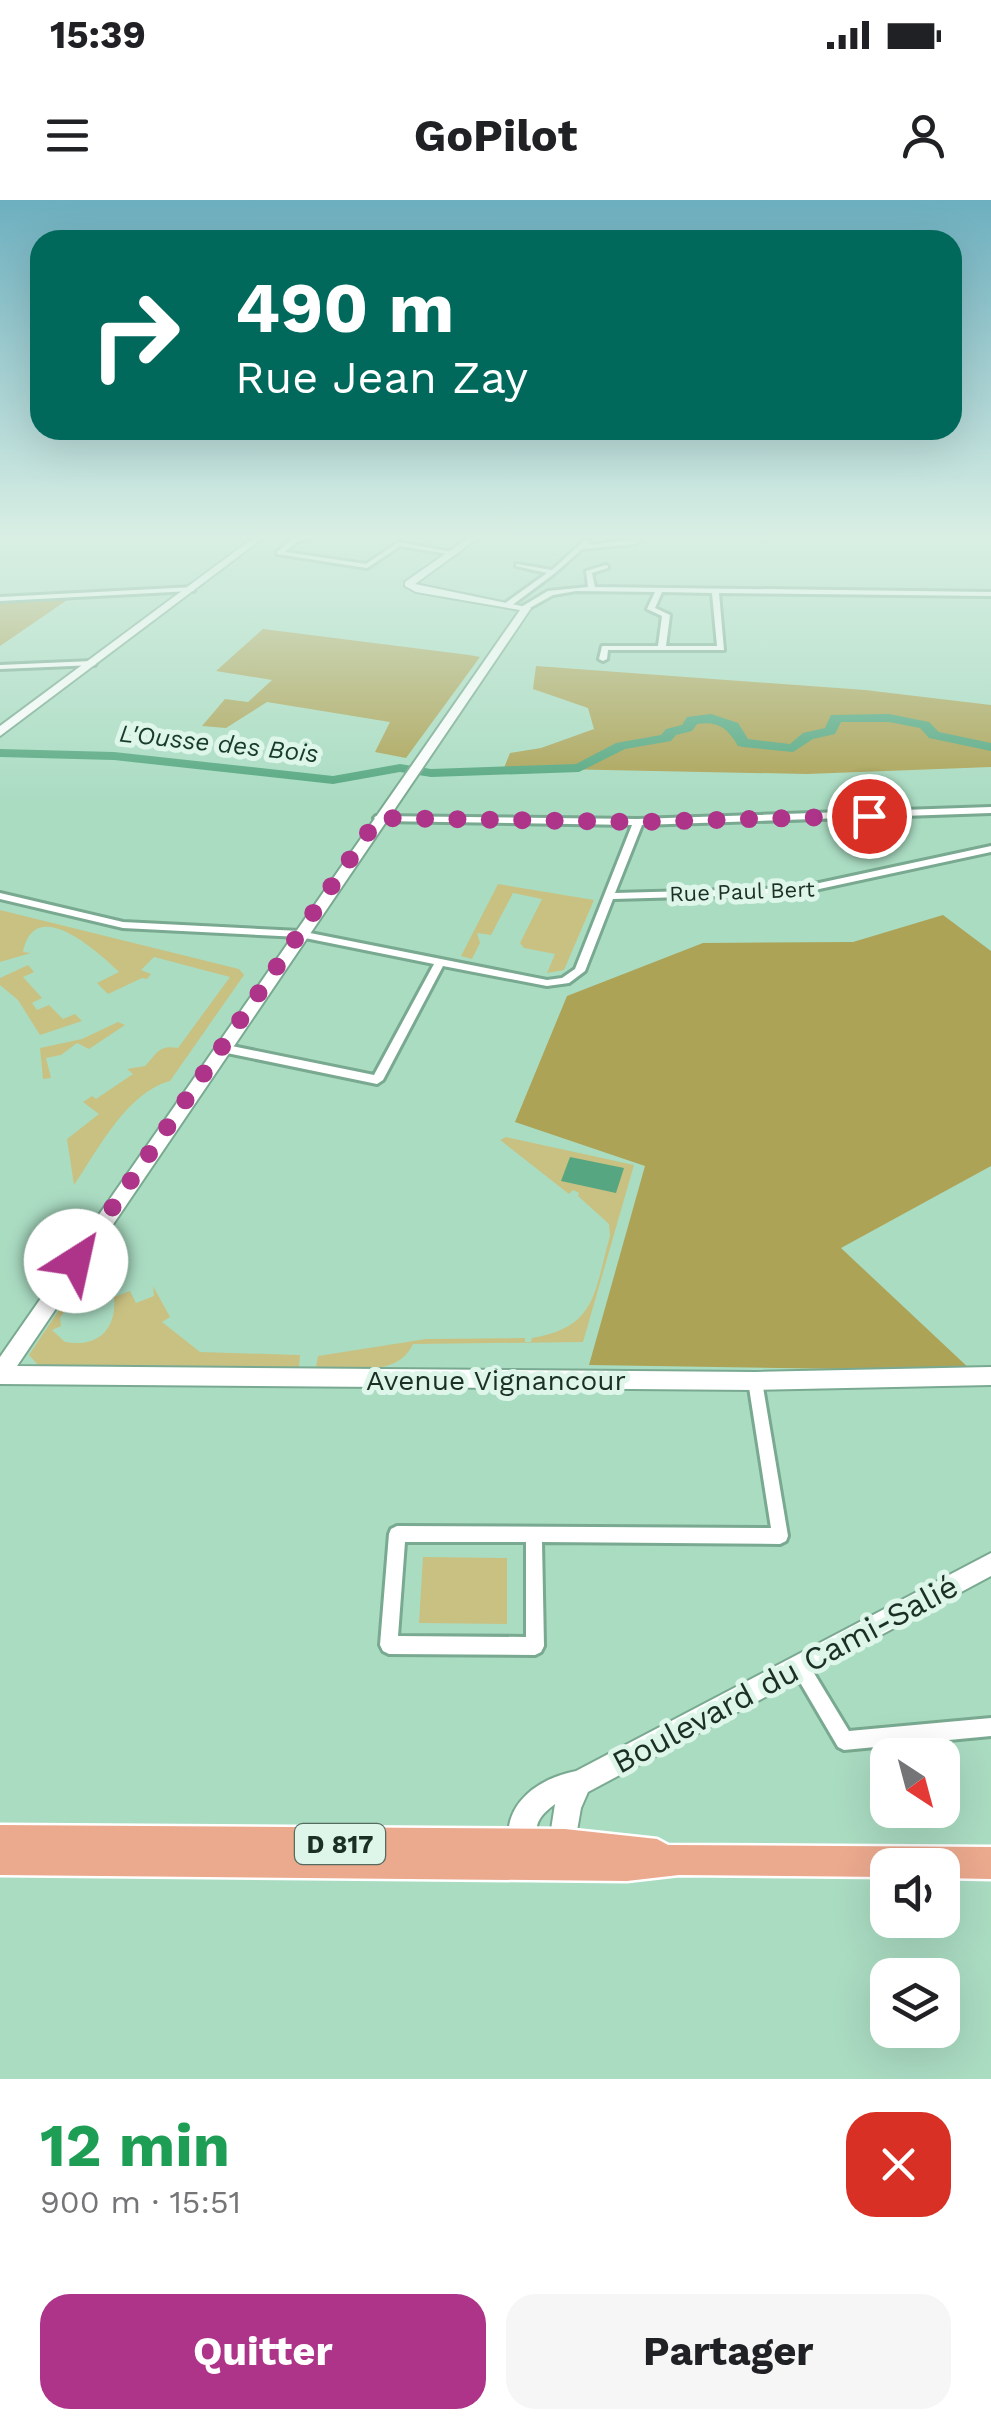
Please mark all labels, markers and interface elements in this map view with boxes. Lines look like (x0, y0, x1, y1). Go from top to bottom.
text: 15:39 (50, 13, 146, 57)
icon: menu (40, 108, 95, 163)
icon: person (896, 108, 951, 163)
text: GoPilot (414, 109, 577, 162)
text: 490 m (235, 267, 454, 349)
icon: right (70, 270, 200, 400)
text: Rue Jean Zay (235, 351, 528, 404)
water label: L'Ousse des Bois (118, 719, 320, 768)
pin (827, 774, 912, 859)
icon: arrive (842, 789, 897, 844)
street label: Rue Paul Bert (669, 876, 815, 907)
position arrow (24, 1209, 128, 1313)
street label: Avenue Vignancour (366, 1364, 626, 1397)
street label: Boulevard du Cami-Salié (606, 1567, 964, 1781)
north arrow (870, 1738, 960, 1828)
map controls (870, 1738, 960, 2048)
road number: D 817 (295, 1824, 385, 1864)
button: sound (870, 1848, 960, 1938)
button: layers (870, 1958, 960, 2048)
text: 12 min (40, 2110, 230, 2181)
button: close (846, 2112, 951, 2217)
text: 900 m · 15:51 (40, 2183, 241, 2221)
button: Quitter (40, 2294, 486, 2409)
button: Partager (506, 2294, 951, 2409)

